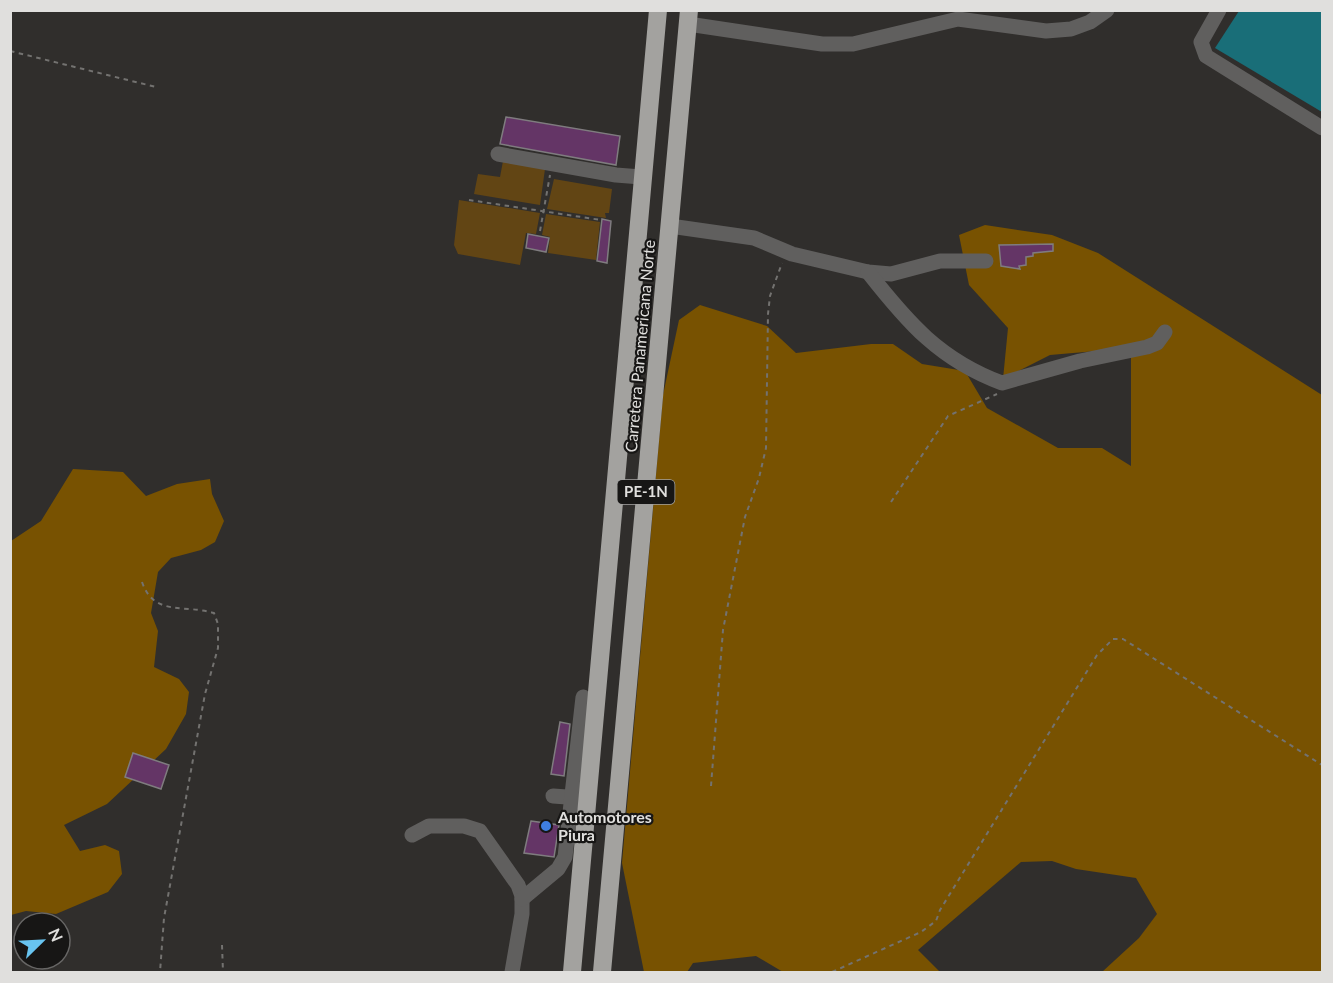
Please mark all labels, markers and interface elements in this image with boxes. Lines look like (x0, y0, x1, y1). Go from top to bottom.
street label: Carretera Panamericana Norte (621, 239, 658, 453)
road number: PE-1N (618, 480, 674, 504)
place label: Automotores Piura (557, 807, 652, 844)
marker: Automotores Piura (539, 819, 553, 833)
north arrow (12, 911, 72, 971)
text: N (45, 925, 67, 944)

